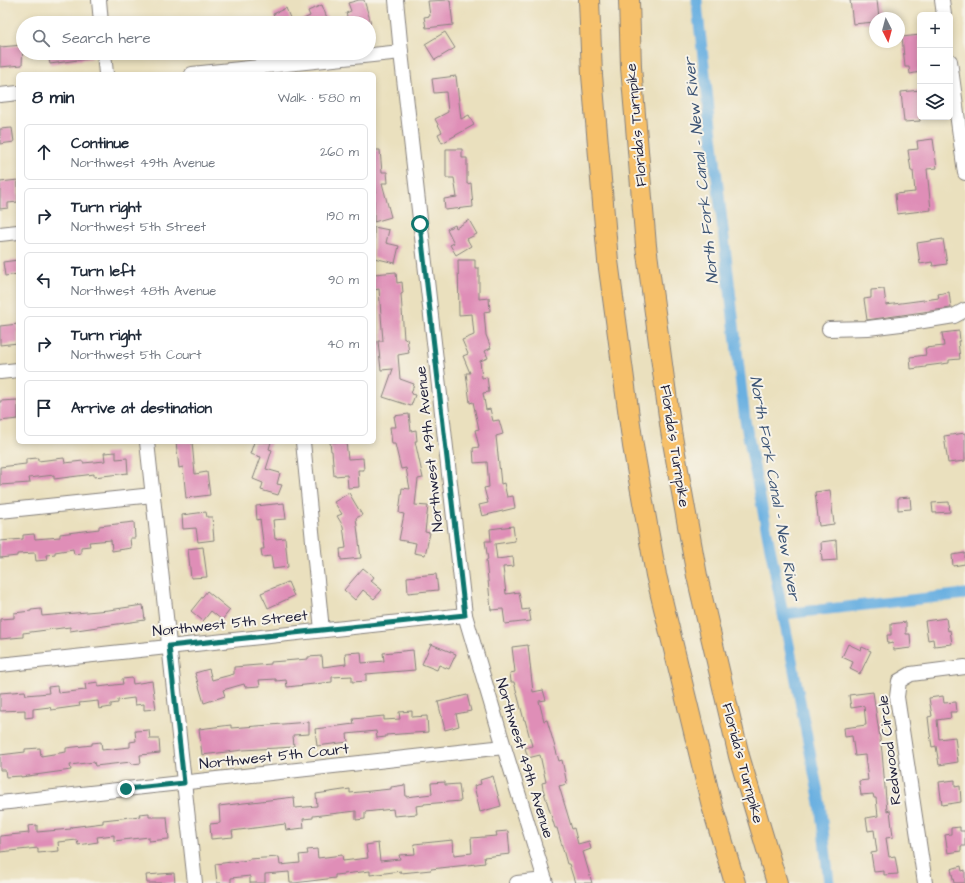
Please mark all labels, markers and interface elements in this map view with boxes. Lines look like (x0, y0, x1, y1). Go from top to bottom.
north arrow (869, 12, 905, 48)
map controls (917, 12, 953, 120)
button: + (917, 12, 953, 48)
search box (16, 16, 376, 60)
icon: search (30, 27, 52, 49)
text: Search here (62, 28, 151, 49)
button: − (917, 48, 953, 84)
water label: North Fork Canal - New River (678, 55, 724, 285)
street label: Florida's Turnpike (621, 62, 652, 187)
button: layers (917, 84, 953, 120)
text: 8 min (32, 86, 74, 110)
text: Walk · 580 m (278, 89, 360, 107)
text: Continue (71, 133, 129, 154)
icon: ahead (33, 141, 55, 163)
text: 260 m (320, 143, 359, 161)
text: Northwest 49th Avenue (71, 154, 215, 172)
text: Turn right (71, 197, 142, 218)
icon: right (33, 205, 55, 227)
text: 190 m (326, 207, 359, 225)
route start (411, 215, 429, 233)
text: Northwest 5th Street (71, 218, 206, 236)
text: Turn left (71, 261, 135, 282)
icon: left (33, 269, 55, 291)
text: 90 m (328, 271, 359, 289)
text: Northwest 48th Avenue (71, 282, 216, 300)
text: Turn right (71, 325, 142, 346)
icon: right (33, 333, 55, 355)
text: 40 m (327, 335, 359, 353)
text: Northwest 5th Court (71, 346, 202, 364)
street label: Northwest 49th Avenue (410, 365, 449, 533)
water label: North Fork Canal - New River (744, 374, 806, 604)
street label: Florida's Turnpike (654, 383, 695, 509)
icon: arrive (33, 397, 55, 419)
text: Arrive at destination (71, 398, 212, 419)
street label: Northwest 5th Street (151, 605, 309, 642)
street label: Northwest 49th Avenue (490, 675, 559, 841)
street label: Redwood Circle (872, 694, 907, 806)
street label: Florida's Turnpike (716, 701, 769, 826)
street label: Northwest 5th Court (198, 738, 350, 775)
route end (117, 780, 135, 798)

